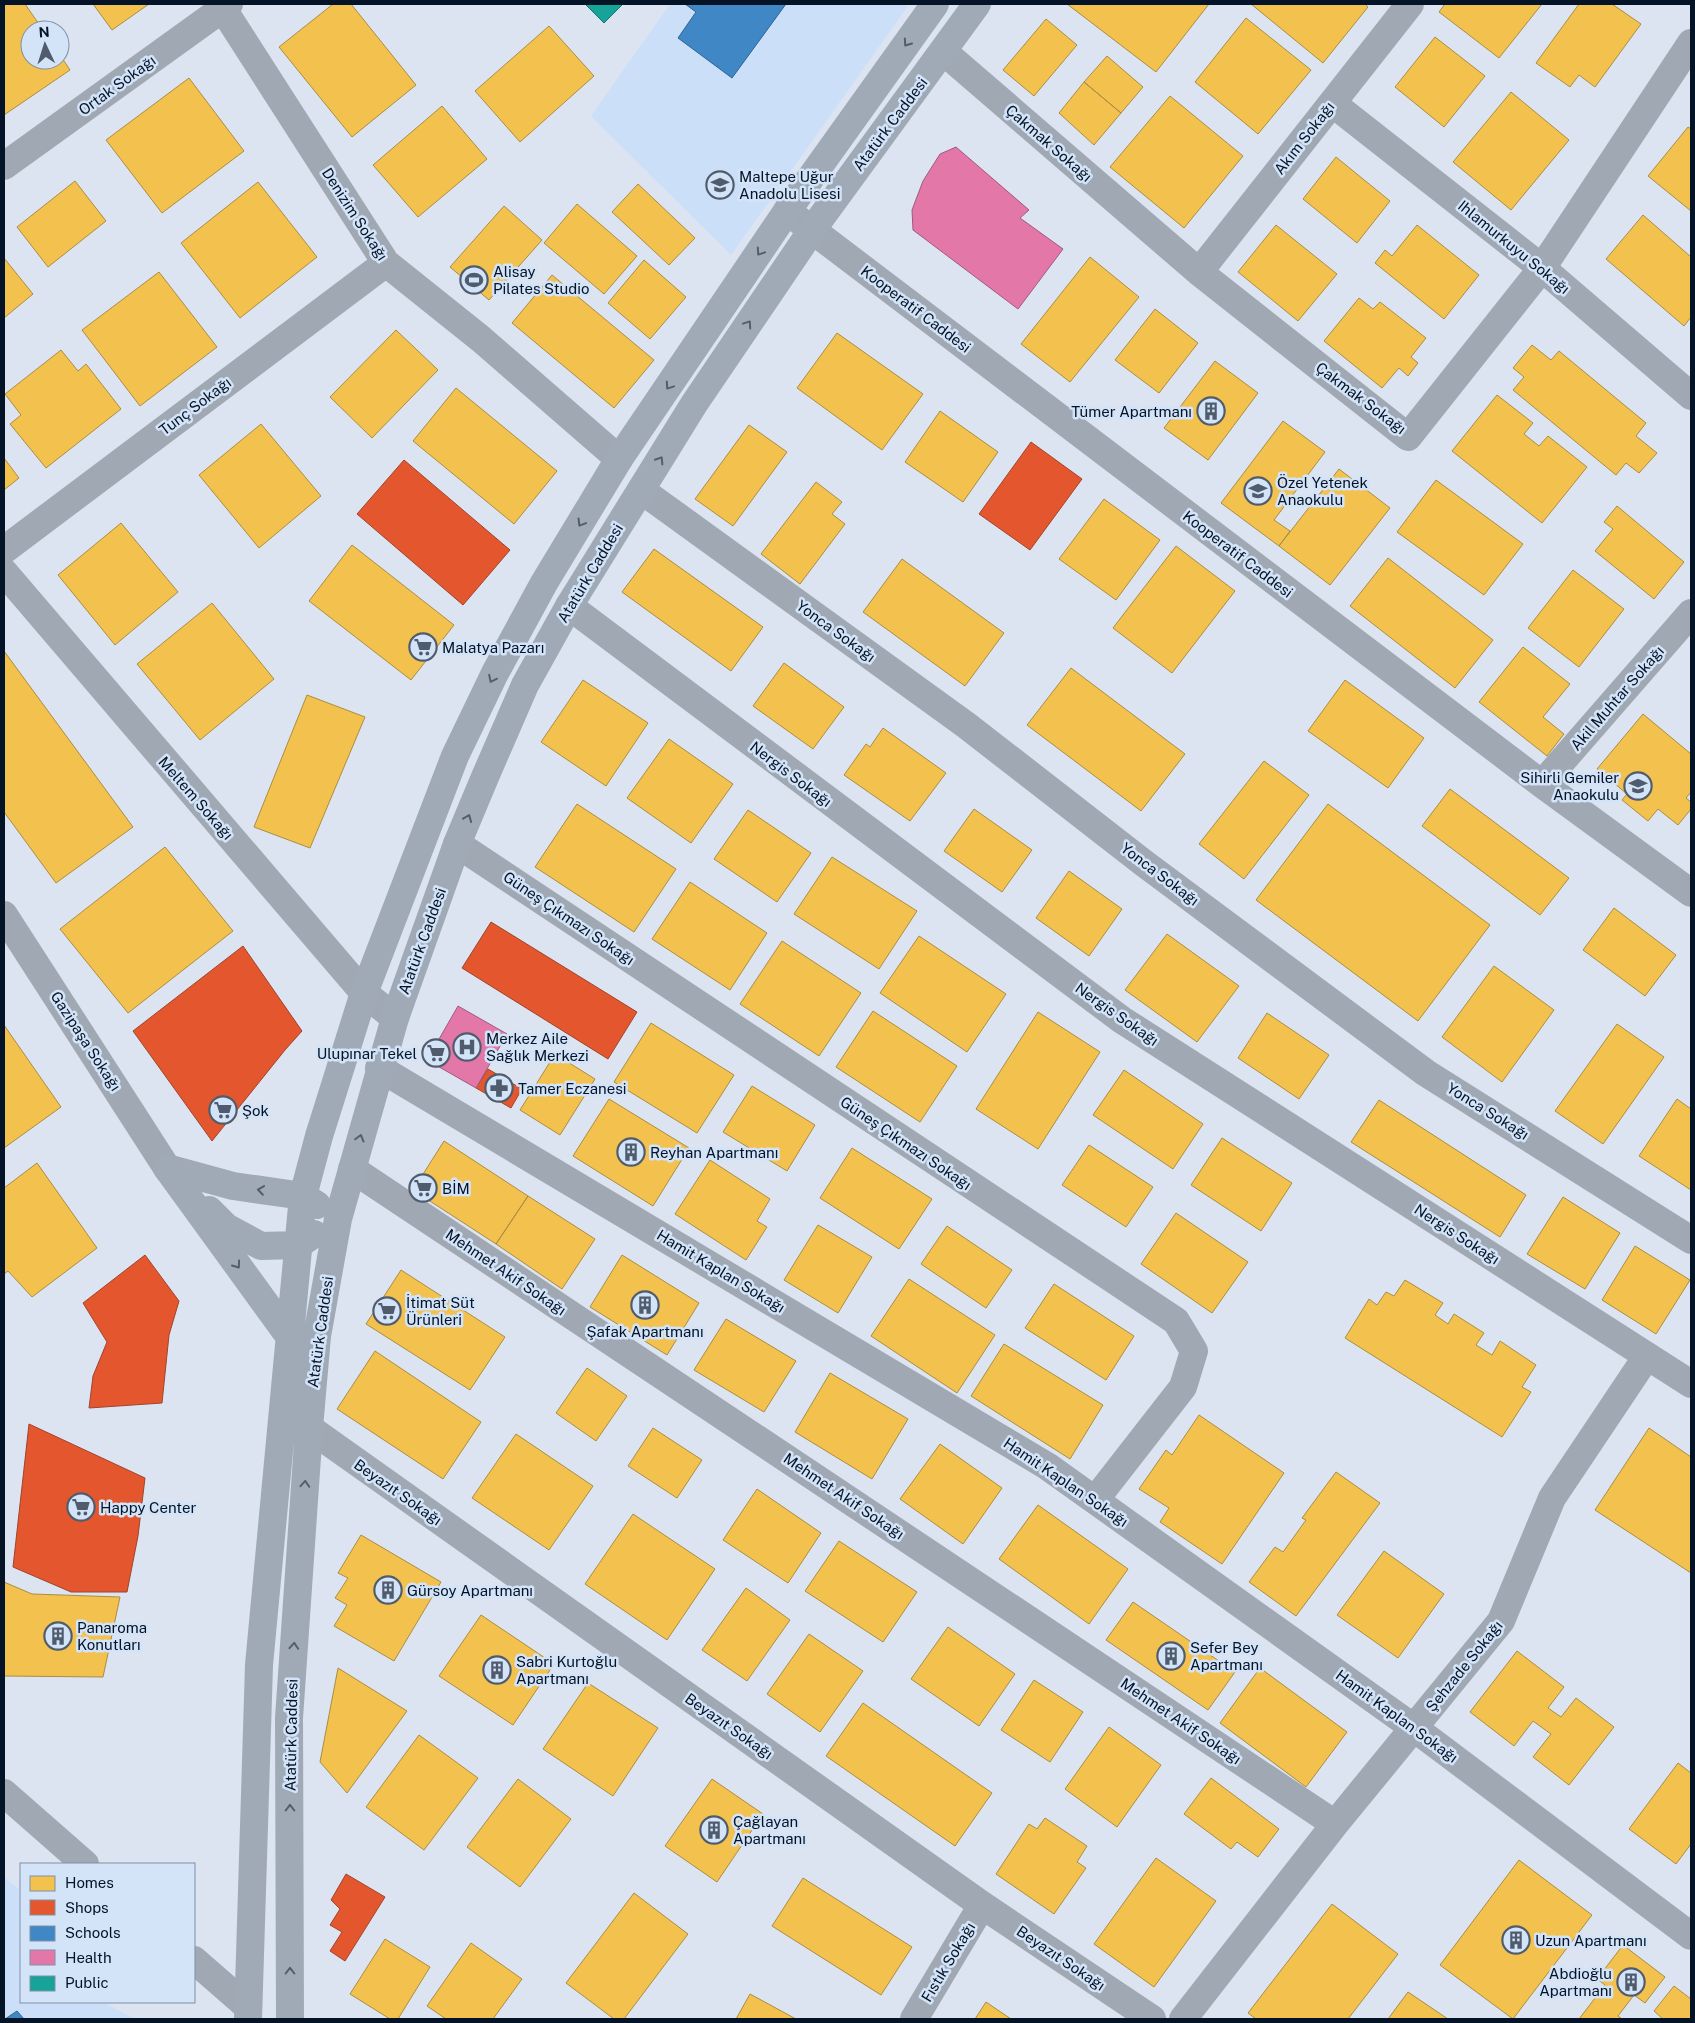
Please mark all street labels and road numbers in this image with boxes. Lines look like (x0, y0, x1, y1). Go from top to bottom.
street label: Ortak Sokağı (75, 51, 159, 119)
street label: Atatürk Caddesi (849, 74, 931, 174)
street label: Akım Sokağı (1270, 98, 1338, 178)
street label: Çakmak Sokağı (1003, 101, 1095, 185)
street label: Denizim Sokağı (319, 165, 391, 263)
street label: Ihlamurkuyu Sokağı (1455, 197, 1573, 297)
street label: Kooperatif Caddesi (858, 262, 974, 356)
street label: Çakmak Sokağı (1313, 359, 1409, 437)
street label: Tunç Sokağı (156, 374, 234, 438)
street label: Kooperatif Caddesi (1180, 507, 1296, 601)
street label: Atatürk Caddesi (554, 521, 626, 625)
street label: Yonca Sokağı (793, 597, 879, 665)
street label: Akil Muhtar Sokağı (1567, 642, 1667, 754)
street label: Nergis Sokağı (747, 738, 835, 810)
street label: Meltem Sokağı (155, 753, 237, 843)
street label: Yonca Sokağı (1118, 839, 1202, 909)
street label: Güneş Çıkmazı Sokağı (500, 868, 638, 968)
street label: Atatürk Caddesi (395, 885, 449, 997)
street label: Nergis Sokağı (1072, 979, 1162, 1049)
street label: Gazipaşa Sokağı (48, 988, 124, 1094)
street label: Yonca Sokağı (1444, 1079, 1532, 1143)
street label: Güneş Çıkmazı Sokağı (837, 1093, 975, 1193)
street label: Nergis Sokağı (1411, 1200, 1503, 1268)
street label: Mehmet Akif Sokağı (443, 1225, 569, 1319)
street label: Hamit Kaplan Sokağı (654, 1226, 788, 1316)
street label: Atatürk Caddesi (304, 1275, 336, 1389)
street label: Hamit Kaplan Sokağı (1001, 1434, 1131, 1530)
street label: Mehmet Akif Sokağı (781, 1449, 907, 1543)
street label: Beyazıt Sokağı (351, 1456, 445, 1528)
street label: Şehzade Sokağı (1422, 1617, 1506, 1715)
street label: Hamit Kaplan Sokağı (1333, 1666, 1461, 1766)
street label: Mehmet Akif Sokağı (1118, 1674, 1244, 1768)
street label: Atatürk Caddesi (282, 1679, 300, 1791)
street label: Beyazıt Sokağı (682, 1690, 776, 1762)
street label: Fıstık Sokağı (918, 1919, 978, 2005)
street label: Beyazıt Sokağı (1014, 1922, 1108, 1994)

